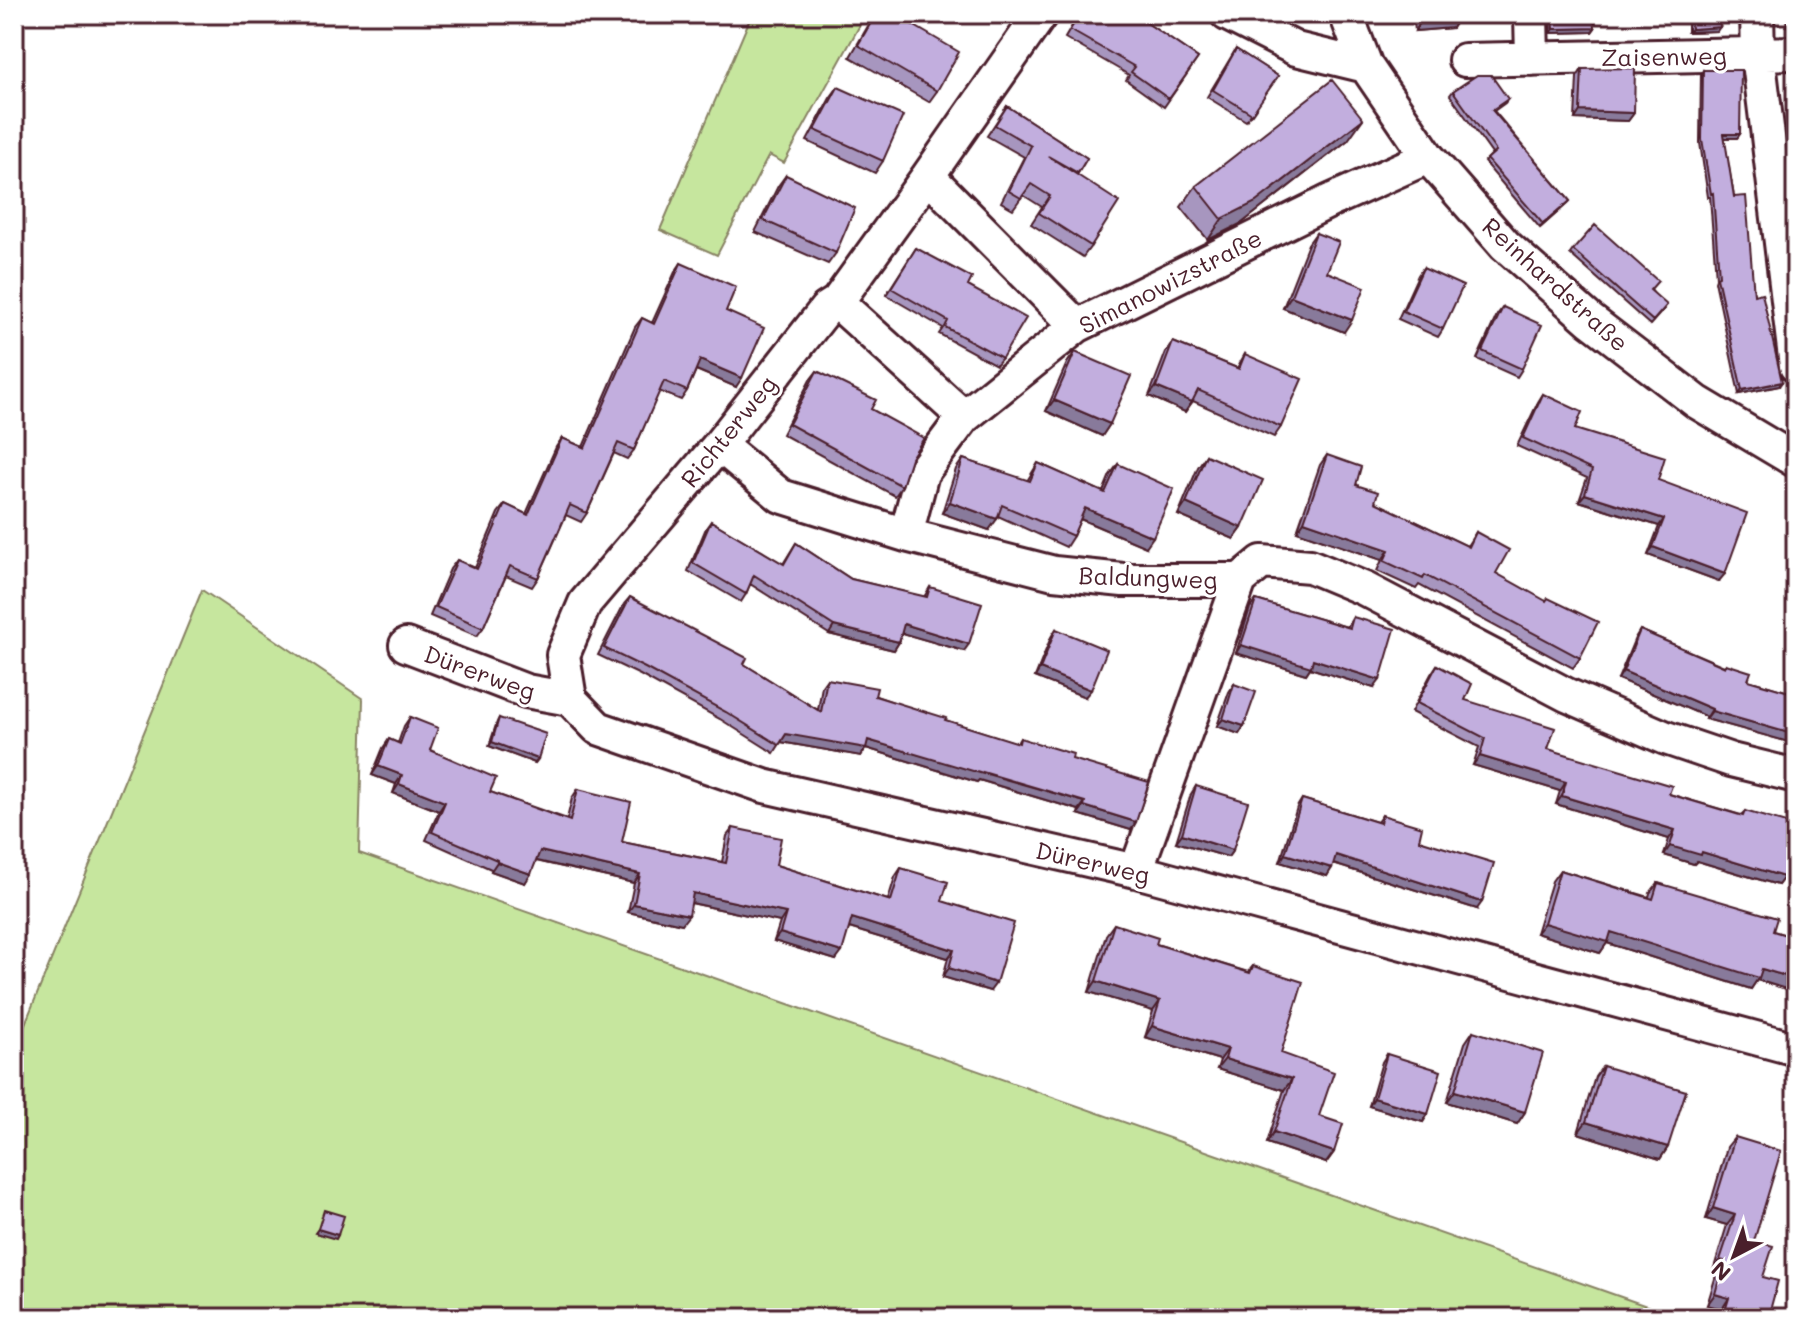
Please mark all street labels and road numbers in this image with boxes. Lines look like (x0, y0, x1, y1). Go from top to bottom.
street label: Zaisenweg (1601, 39, 1727, 73)
street label: Reinhardstraße (1477, 210, 1635, 358)
street label: Simanowizstraße (1073, 222, 1267, 340)
street label: Richterweg (673, 369, 783, 493)
street label: Baldungweg (1078, 559, 1218, 595)
street label: Dürerweg (420, 638, 540, 706)
street label: Dürerweg (1033, 834, 1153, 890)

